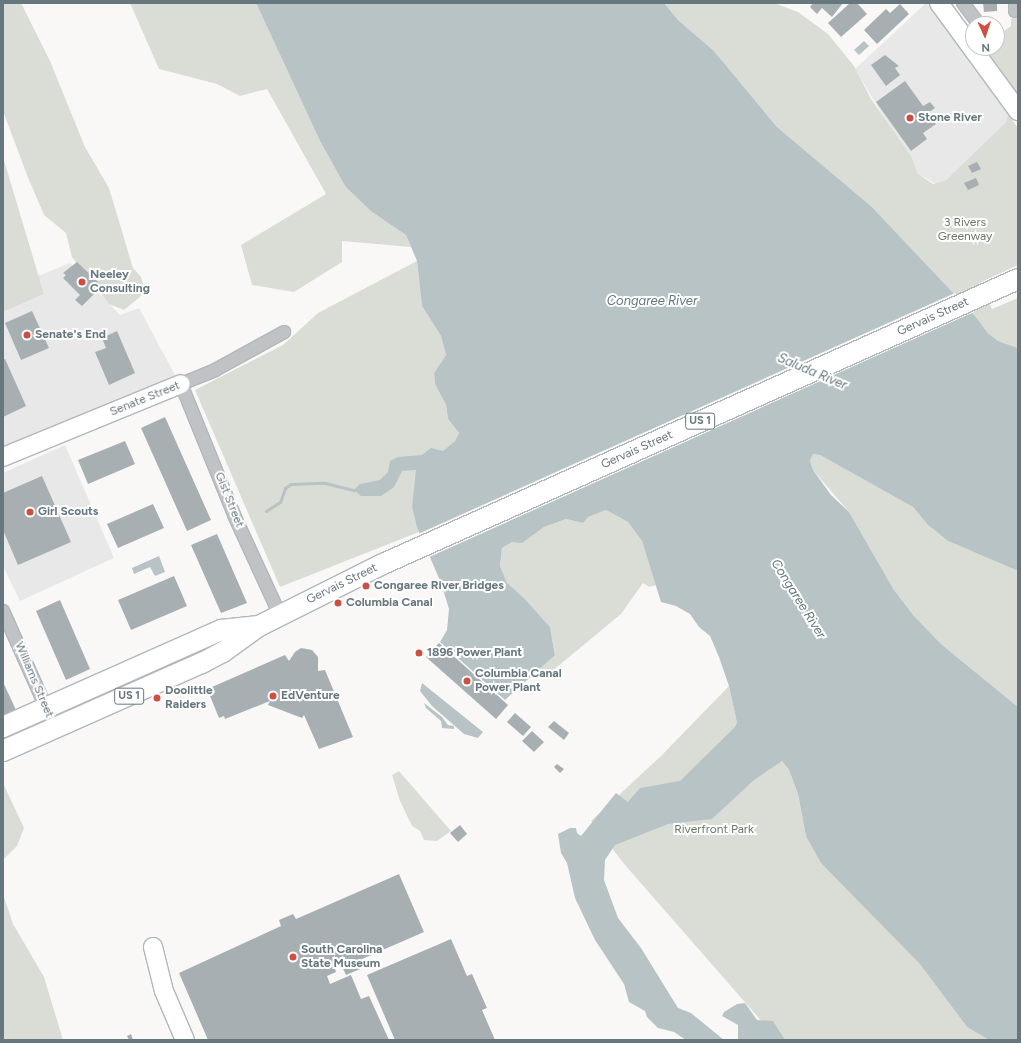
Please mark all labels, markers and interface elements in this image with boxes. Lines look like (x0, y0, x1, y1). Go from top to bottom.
north arrow (965, 16, 1005, 56)
text: N (981, 41, 990, 54)
place label: Stone River (918, 111, 982, 125)
marker: Stone River (905, 113, 915, 123)
park label: 3 Rivers Greenway (938, 216, 992, 244)
place label: Neeley Consulting (90, 268, 150, 296)
marker: Neeley Consulting (77, 277, 87, 287)
water label: Congaree River (607, 293, 697, 309)
street label: Gervais Street (895, 295, 971, 339)
place label: Senate's End (35, 328, 106, 342)
marker: Senate's End (22, 330, 32, 340)
water label: Saluda River (775, 350, 849, 394)
street label: Senate Street (108, 378, 182, 420)
road number: US 1 (685, 412, 715, 430)
street label: Gervais Street (599, 428, 675, 472)
street label: Gist Street (211, 470, 247, 530)
place label: Girl Scouts (38, 505, 98, 519)
marker: Girl Scouts (25, 507, 35, 517)
water label: Congaree River (767, 556, 829, 642)
street label: Gervais Street (304, 561, 380, 607)
place label: Congaree River Bridges (374, 579, 504, 593)
marker: Congaree River Bridges (361, 581, 371, 591)
place label: Columbia Canal (346, 596, 433, 610)
marker: Columbia Canal (333, 598, 343, 608)
street label: Williams Street (12, 640, 56, 720)
place label: 1896 Power Plant (427, 646, 522, 660)
marker: 1896 Power Plant (414, 648, 424, 658)
place label: Columbia Canal Power Plant (475, 667, 562, 695)
marker: Columbia Canal Power Plant (462, 676, 472, 686)
place label: Doolittle Raiders (165, 684, 213, 712)
road number: US 1 (114, 687, 144, 705)
place label: EdVenture (281, 689, 340, 703)
marker: EdVenture (268, 691, 278, 701)
marker: Doolittle Raiders (152, 693, 162, 703)
park label: Riverfront Park (674, 823, 754, 837)
place label: South Carolina State Museum (301, 943, 383, 971)
marker: South Carolina State Museum (288, 952, 298, 962)

